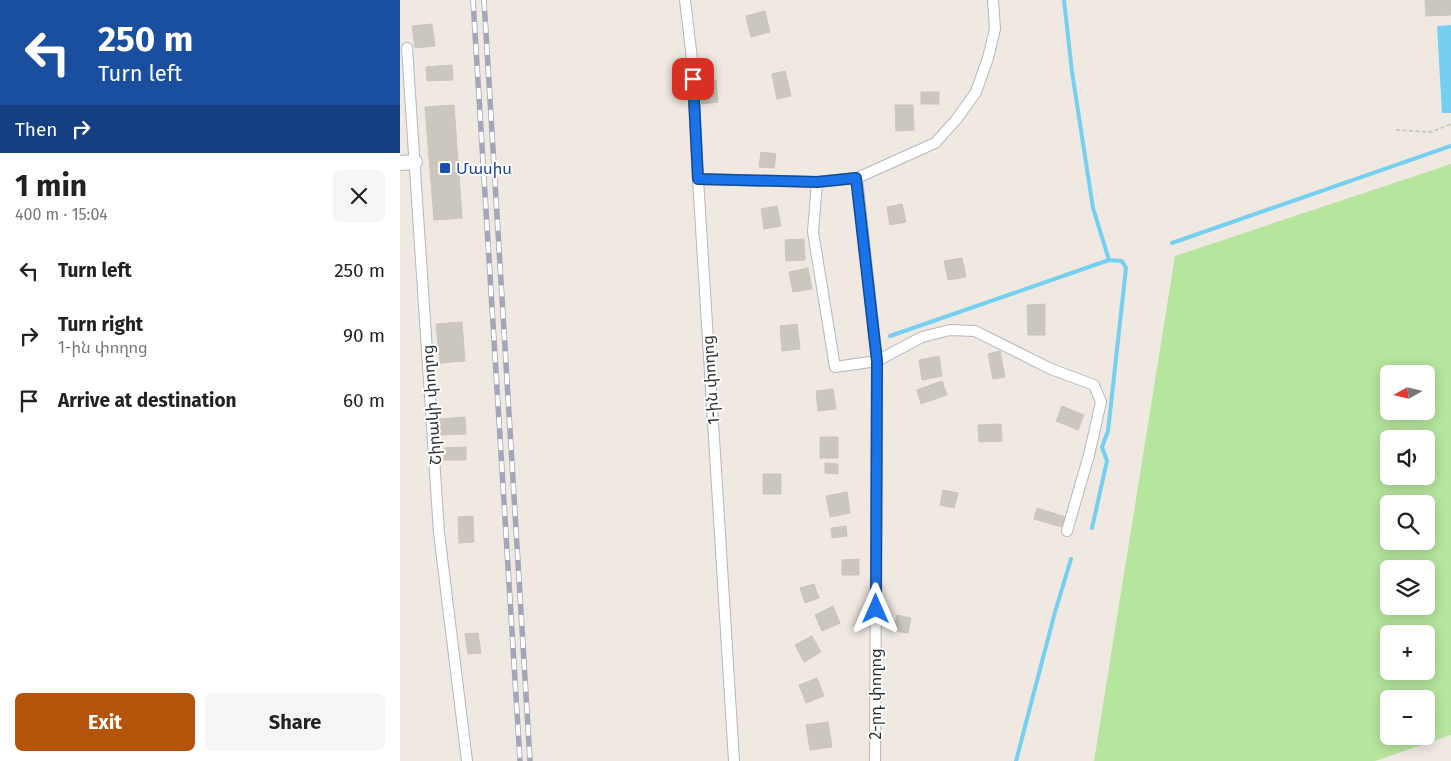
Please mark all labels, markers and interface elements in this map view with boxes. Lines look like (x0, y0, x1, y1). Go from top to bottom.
text: 250 m (98, 18, 193, 60)
icon: left (15, 20, 80, 85)
pin (672, 58, 714, 100)
text: Turn left (98, 60, 182, 87)
icon: arrive (679, 65, 707, 93)
icon: right (67, 115, 95, 143)
text: Then (15, 118, 57, 141)
place label: Մասիս (456, 159, 512, 178)
marker: Մասիս (438, 161, 452, 175)
text: 1 min (15, 168, 87, 204)
button: close (333, 170, 385, 222)
text: 400 m · 15:04 (15, 205, 108, 224)
icon: left (15, 257, 43, 285)
text: Turn left (58, 259, 132, 282)
text: 250 m (334, 259, 385, 282)
text: Turn right (58, 313, 143, 336)
icon: right (15, 322, 43, 350)
text: 90 m (343, 324, 385, 347)
street label: 1-ին փողոց (698, 335, 723, 425)
text: 1-ին փողոց (58, 338, 148, 357)
street label: Շիրակի փողոց (418, 344, 445, 466)
north arrow (1380, 365, 1435, 420)
map controls (1380, 365, 1435, 745)
icon: arrive (15, 387, 43, 415)
text: Arrive at destination (58, 389, 237, 412)
text: 60 m (343, 389, 385, 412)
button: sound (1380, 430, 1435, 485)
button: search (1380, 495, 1435, 550)
button: layers (1380, 560, 1435, 615)
position arrow (849, 582, 901, 634)
button: + (1380, 625, 1435, 680)
street label: 2-րդ փողոց (866, 648, 885, 740)
button: − (1380, 690, 1435, 745)
button: Exit (15, 693, 195, 751)
button: Share (205, 693, 385, 751)

